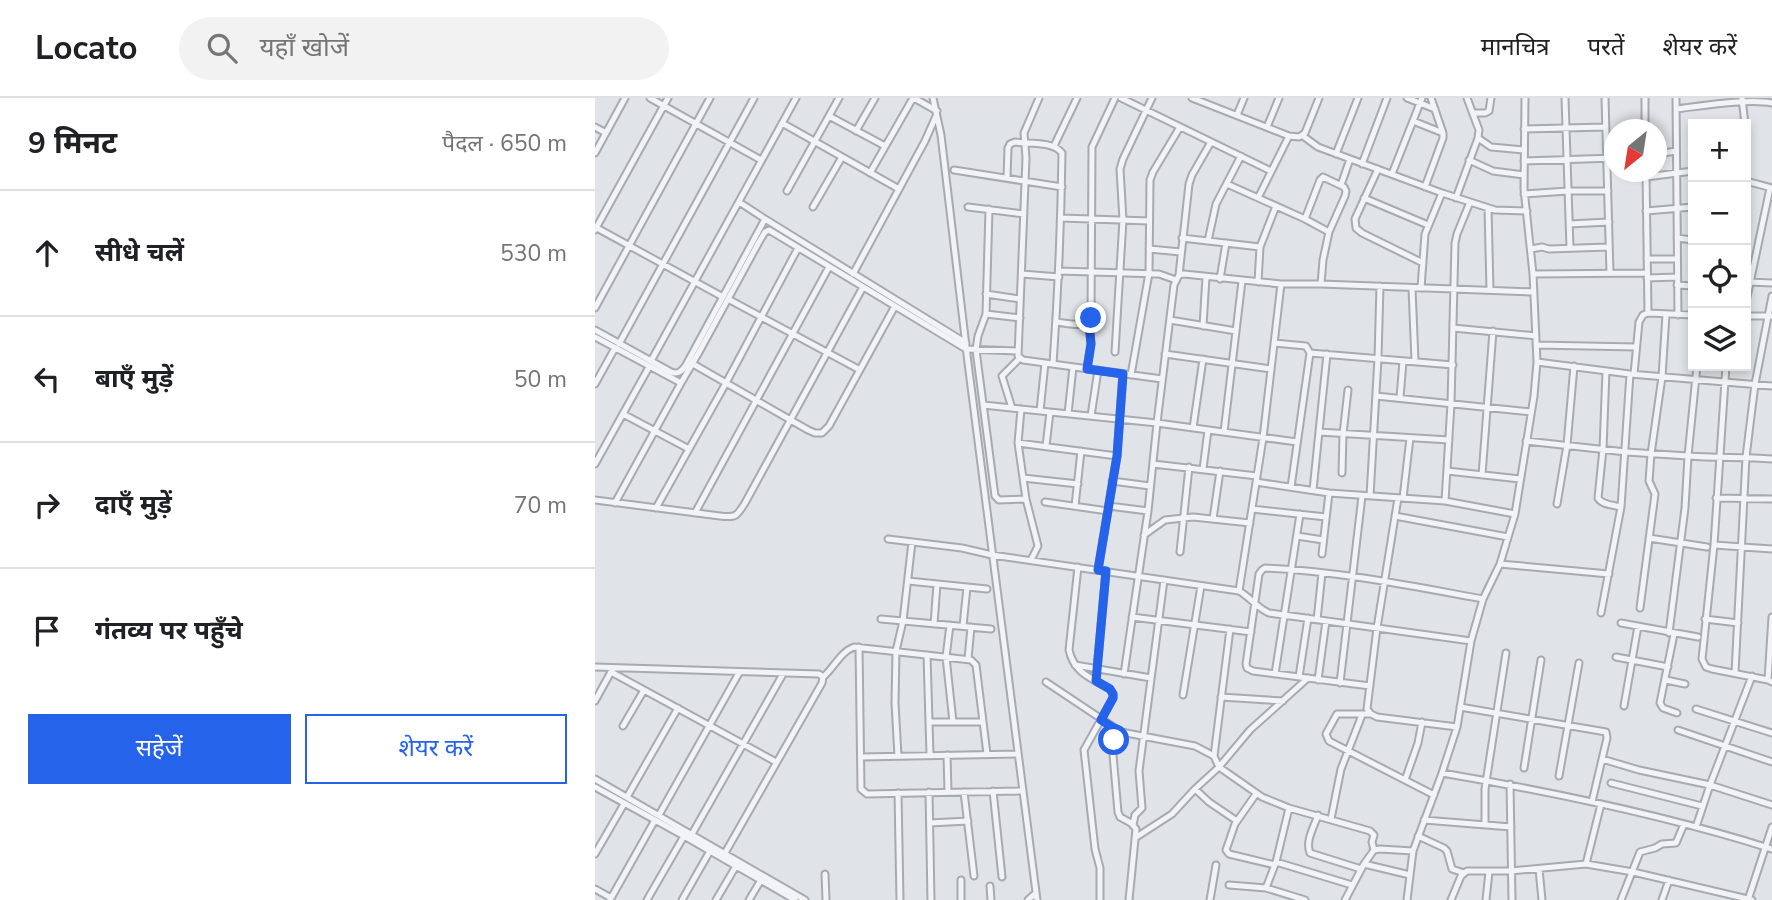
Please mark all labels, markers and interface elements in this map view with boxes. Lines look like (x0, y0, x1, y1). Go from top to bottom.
search box (179, 17, 669, 80)
text: Locato (35, 26, 137, 71)
icon: search (203, 29, 241, 67)
text: यहाँ खोजें (259, 30, 349, 65)
text: मानचित्र (1481, 31, 1549, 63)
text: परतें (1587, 31, 1625, 63)
text: शेयर करें (1663, 31, 1737, 63)
north arrow (1604, 119, 1667, 182)
map controls (1688, 119, 1751, 371)
button: + (1688, 119, 1751, 182)
text: 9 मिनट (28, 123, 117, 164)
text: पैदल · 650 m (442, 128, 567, 159)
button: − (1688, 182, 1751, 245)
icon: ahead (28, 234, 66, 272)
text: सीधे चलें (95, 235, 184, 270)
text: 530 m (500, 238, 567, 269)
button: locate (1688, 245, 1751, 308)
route end (1075, 302, 1106, 333)
button: layers (1688, 308, 1751, 371)
icon: left (28, 360, 66, 398)
text: बाएँ मुड़ें (95, 361, 173, 396)
text: 50 m (514, 364, 567, 395)
icon: right (28, 486, 66, 524)
text: दाएँ मुड़ें (95, 487, 172, 522)
text: 70 m (514, 490, 567, 521)
icon: arrive (28, 612, 66, 650)
text: गंतव्य पर पहुँचे (95, 613, 243, 648)
button: सहेजें (28, 714, 291, 784)
button: शेयर करें (305, 714, 567, 784)
route start (1098, 724, 1129, 755)

